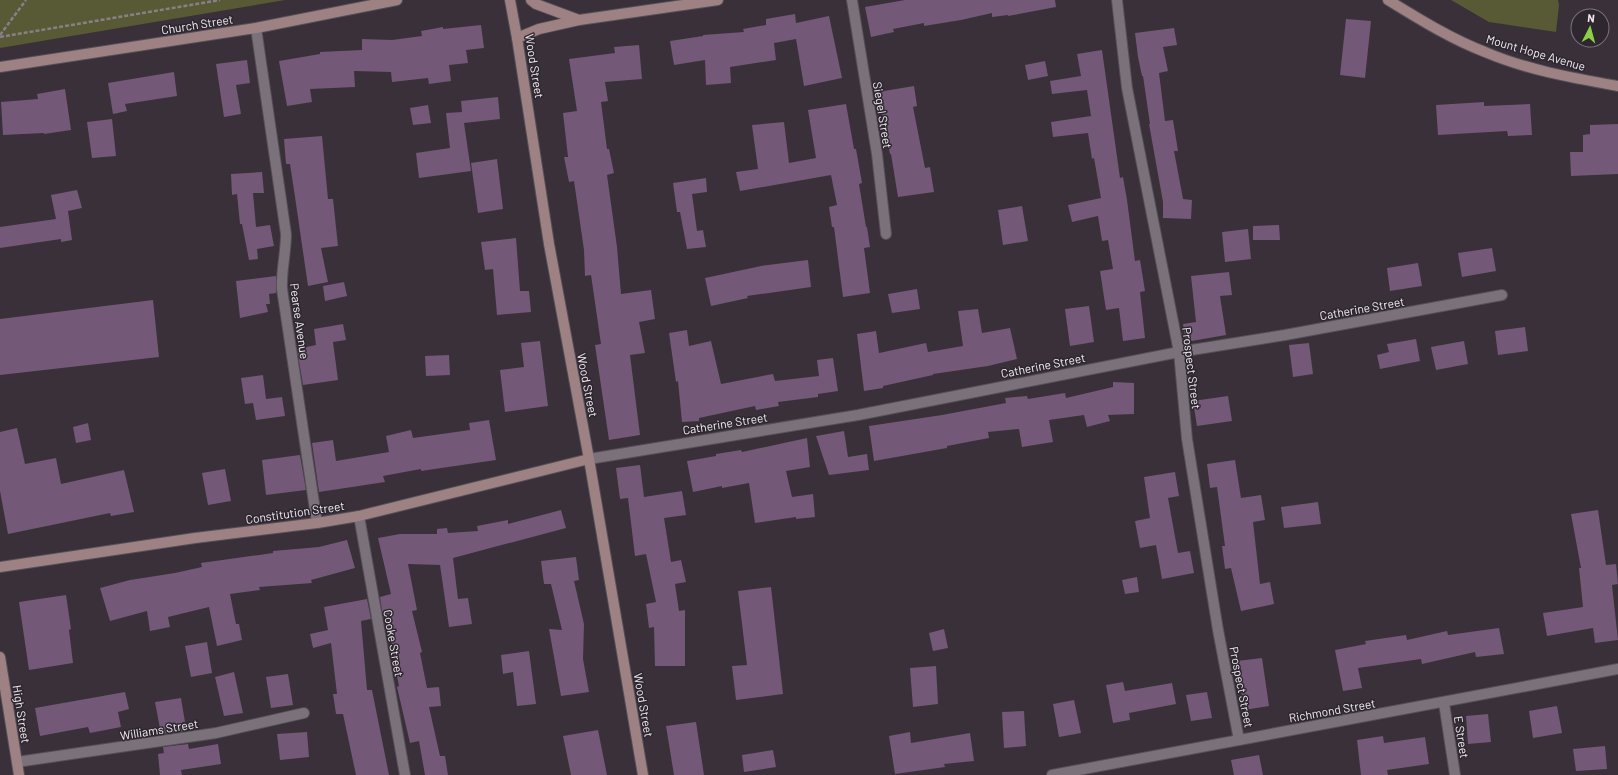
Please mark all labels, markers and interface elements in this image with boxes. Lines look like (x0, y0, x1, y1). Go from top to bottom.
north arrow (1570, 8, 1610, 48)
street label: Church Street (160, 11, 234, 37)
text: N (1587, 11, 1595, 24)
street label: Mount Hope Avenue (1485, 31, 1587, 73)
street label: Wood Street (523, 33, 547, 99)
street label: Siegel Street (871, 81, 895, 149)
street label: Pearse Avenue (288, 282, 312, 360)
street label: Catherine Street (1319, 294, 1405, 322)
street label: Prospect Street (1180, 326, 1204, 410)
street label: Catherine Street (1000, 350, 1086, 380)
street label: Wood Street (575, 352, 601, 418)
street label: Catherine Street (682, 409, 768, 437)
street label: Constitution Street (245, 498, 345, 526)
street label: Cooke Street (381, 608, 407, 678)
street label: Prospect Street (1227, 645, 1257, 729)
street label: Wood Street (631, 672, 657, 738)
street label: High Street (10, 684, 34, 744)
street label: Richmond Street (1288, 696, 1376, 724)
street label: E Street (1452, 715, 1472, 759)
street label: Williams Street (119, 716, 199, 742)

